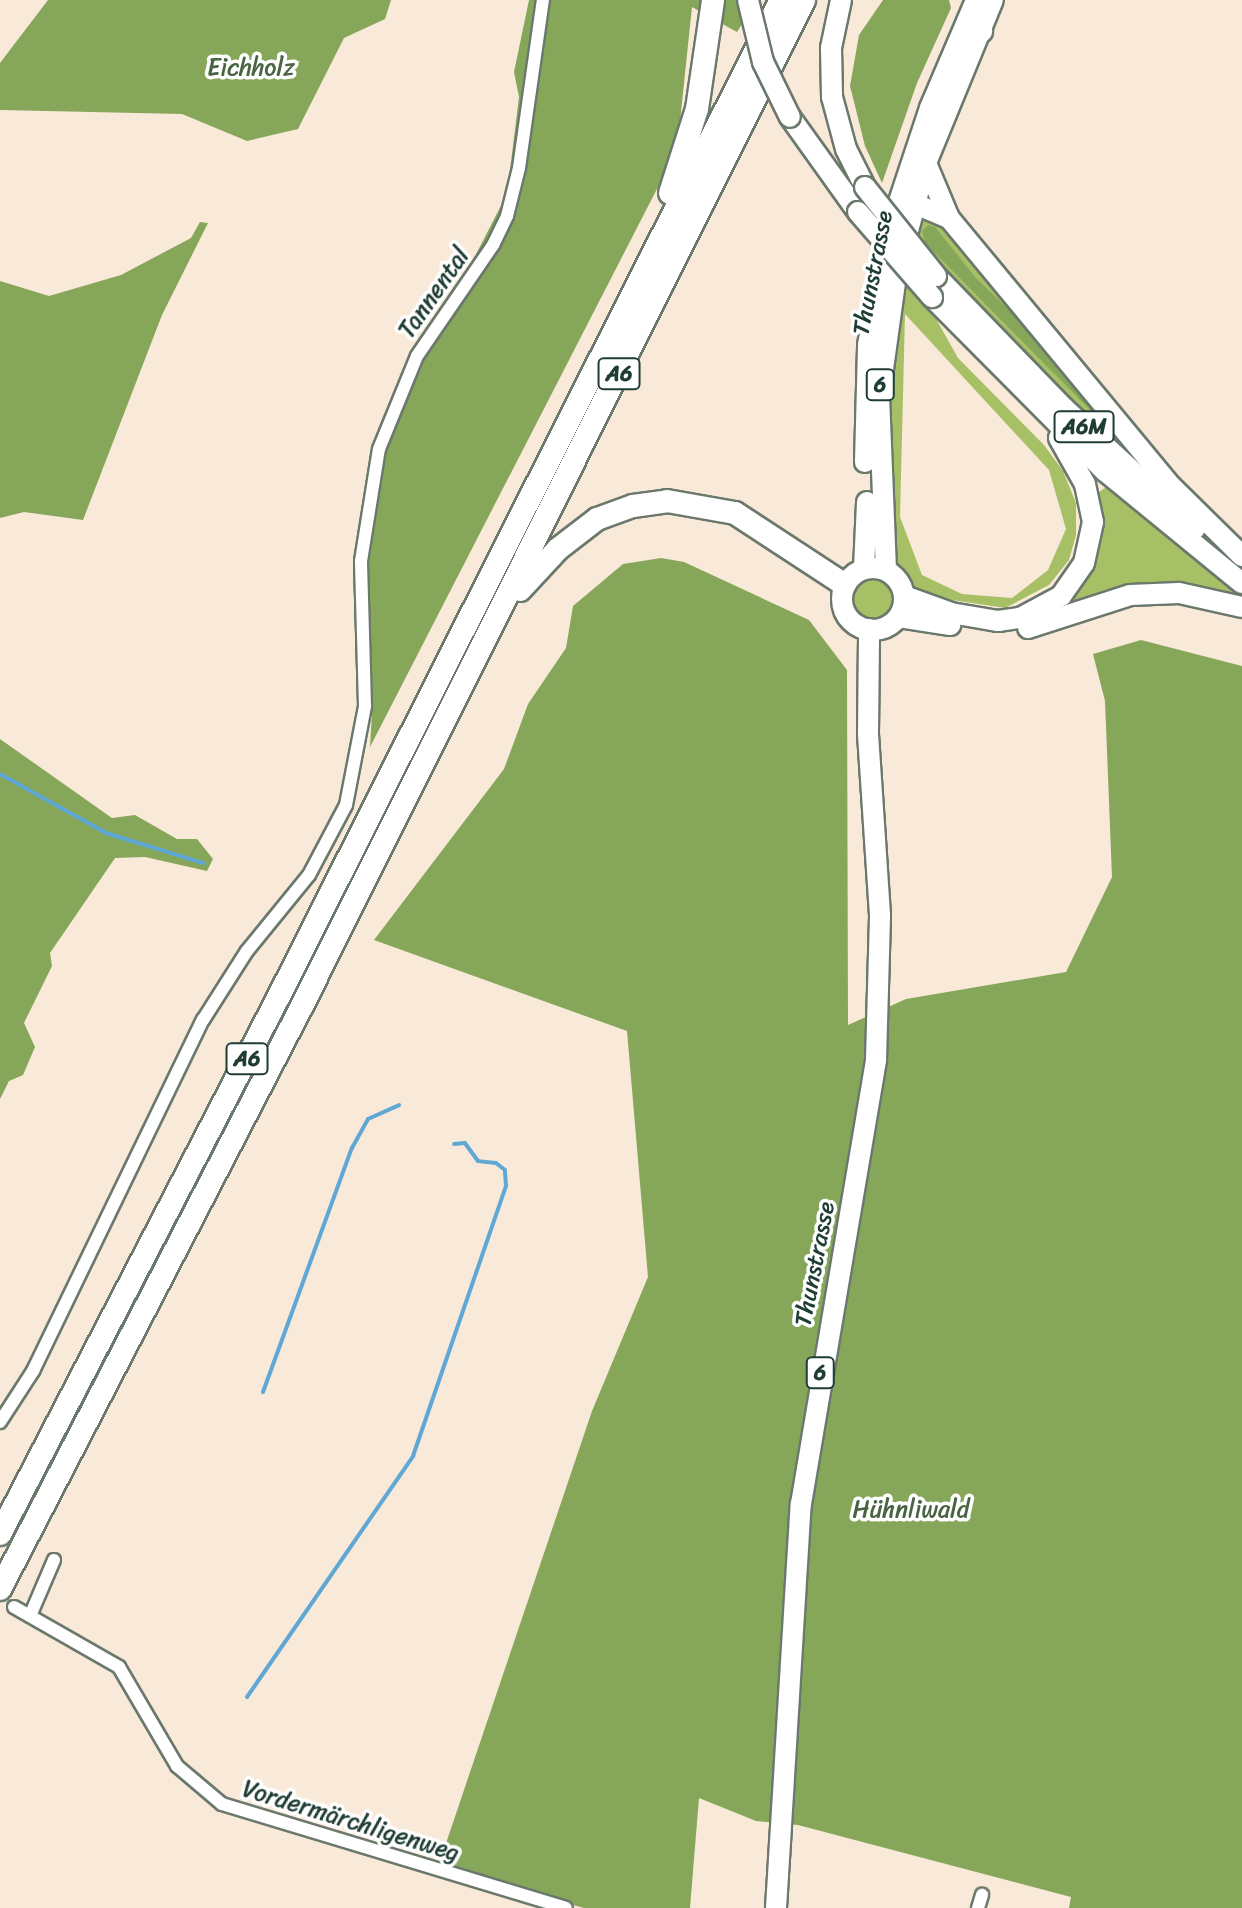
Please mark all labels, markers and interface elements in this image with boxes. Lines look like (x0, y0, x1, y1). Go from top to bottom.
park label: Eichholz (207, 54, 295, 82)
street label: Thunstrasse (847, 208, 899, 338)
street label: Tannental (392, 242, 476, 344)
road number: A6 (597, 356, 641, 392)
road number: 6 (864, 367, 896, 403)
road number: A6M (1052, 409, 1116, 445)
road number: A6 (225, 1041, 269, 1077)
street label: Thunstrasse (789, 1199, 841, 1329)
road number: 6 (804, 1355, 836, 1391)
park label: Hühnliwald (853, 1496, 969, 1524)
street label: Vordermärchligenweg (239, 1774, 463, 1868)

